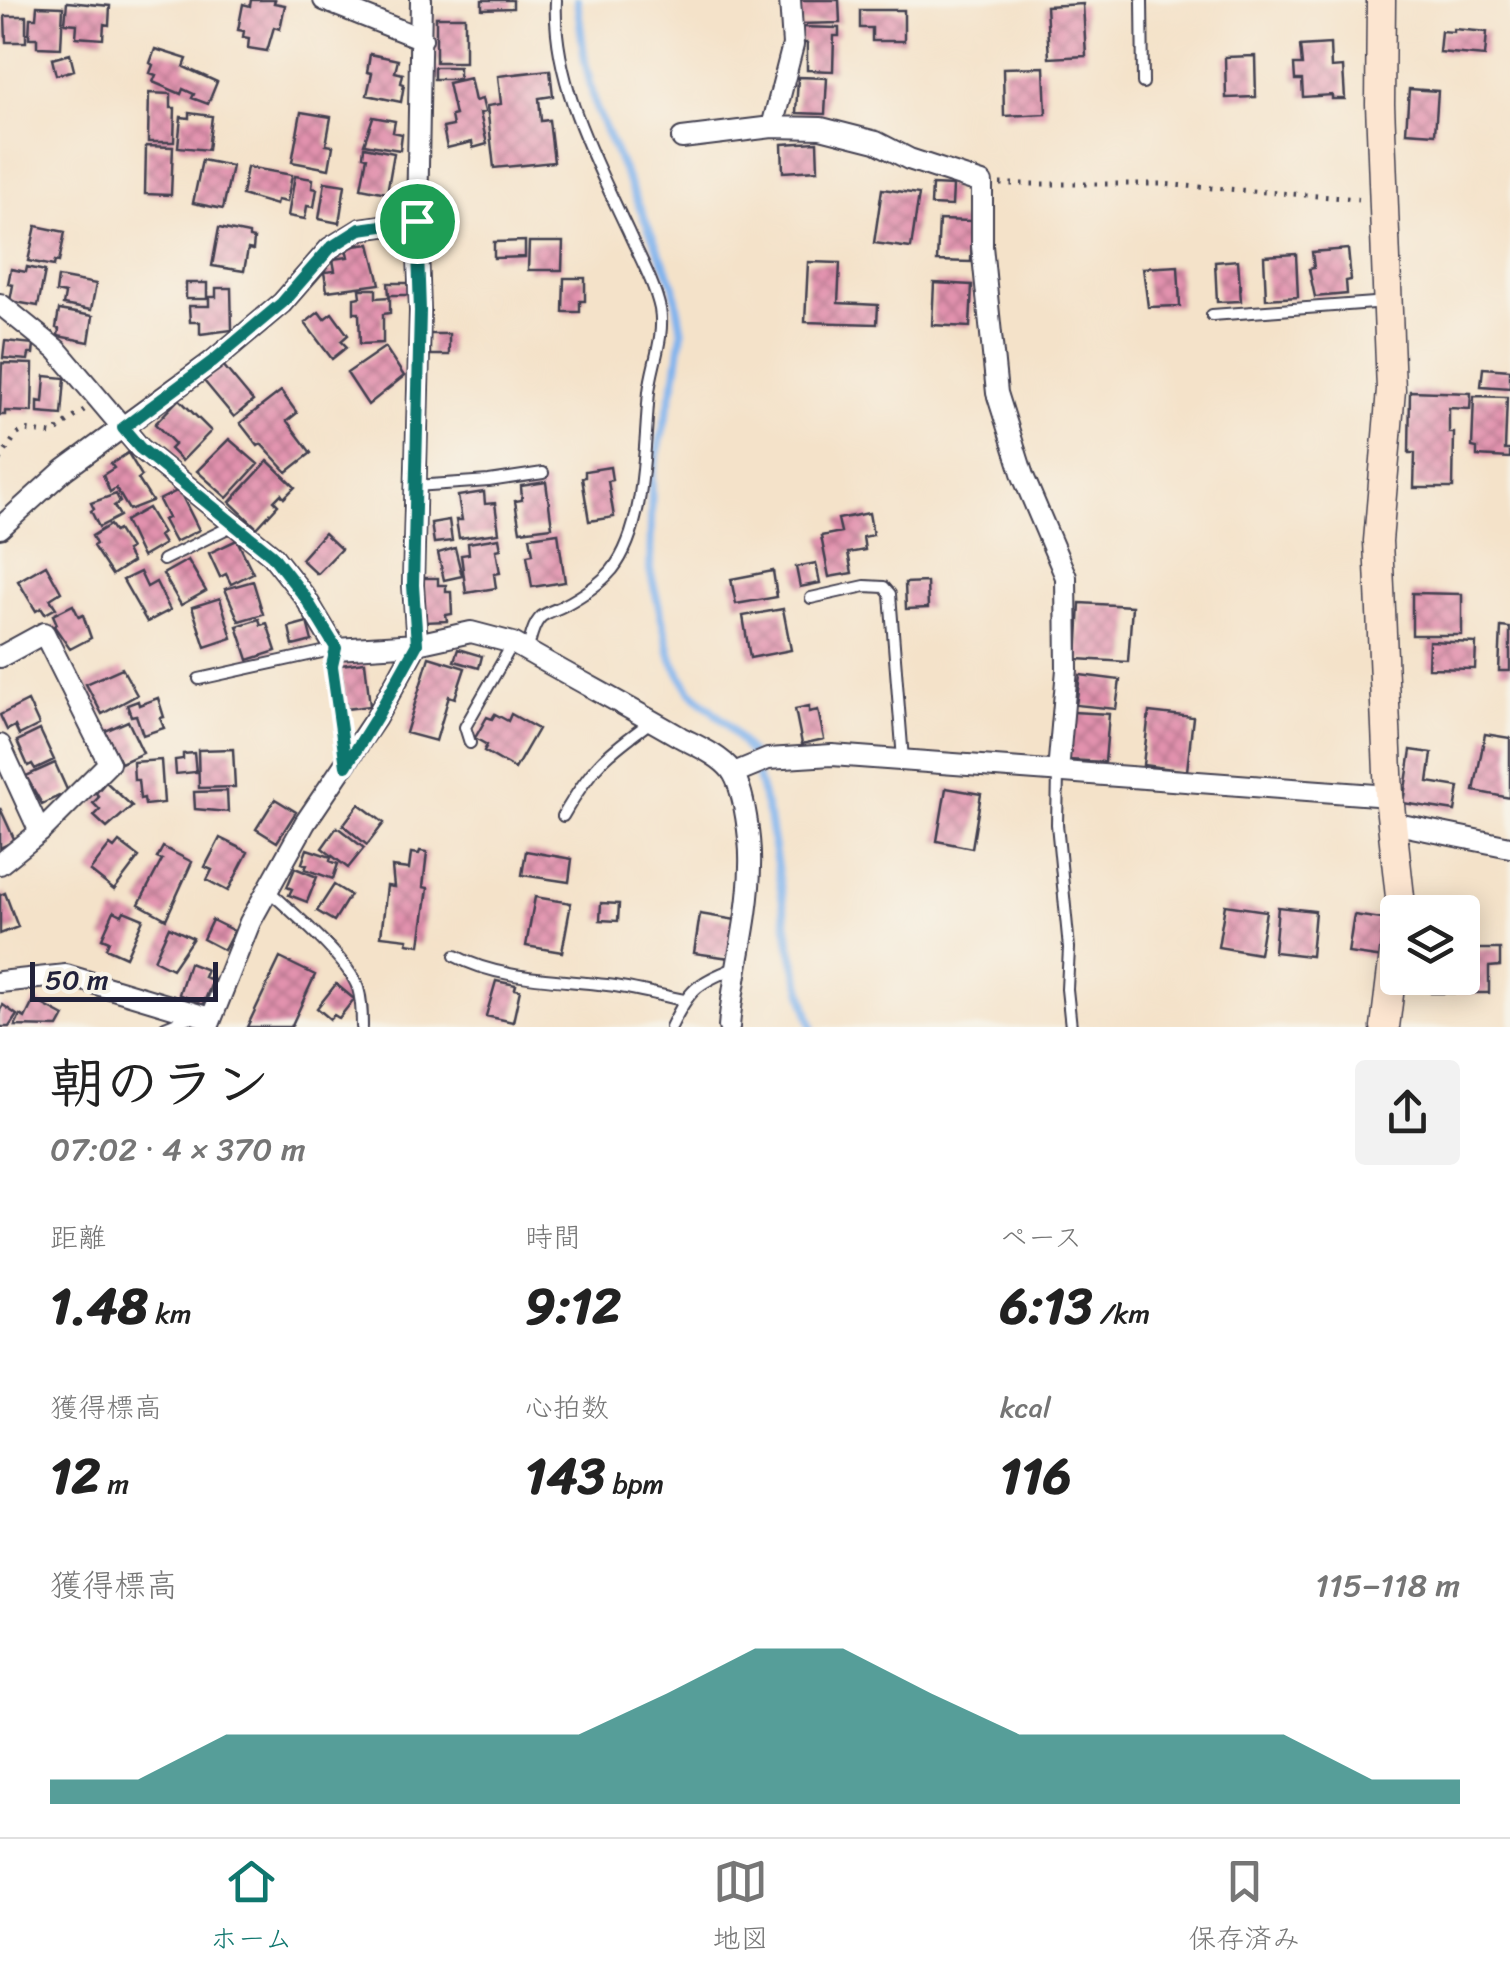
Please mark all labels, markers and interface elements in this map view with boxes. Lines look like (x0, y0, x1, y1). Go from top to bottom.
pin (375, 179, 460, 264)
icon: arrive (390, 194, 445, 249)
map controls (1380, 895, 1480, 995)
button: layers (1380, 895, 1480, 995)
text: 50 m (45, 955, 109, 1004)
scale bar (30, 957, 218, 1001)
text: 朝のラン (50, 1035, 270, 1132)
button: share (1355, 1060, 1460, 1165)
text: 07:02 · 4 × 370 m (50, 1121, 305, 1178)
text: 距離 (50, 1213, 106, 1262)
text: 時間 (525, 1213, 581, 1262)
text: ペース (1000, 1213, 1082, 1262)
text: 1.48 (50, 1262, 148, 1351)
text: 9:12 (525, 1262, 621, 1351)
text: 6:13 (1000, 1262, 1092, 1351)
text: km (148, 1289, 192, 1338)
text: /km (1092, 1289, 1150, 1338)
text: 獲得標高 (50, 1383, 162, 1432)
text: 心拍数 (525, 1383, 609, 1432)
text: kcal (1000, 1383, 1051, 1432)
text: 12 (50, 1432, 100, 1521)
text: 143 (525, 1432, 605, 1521)
text: 116 (1000, 1432, 1071, 1521)
text: m (100, 1459, 129, 1508)
text: bpm (605, 1459, 664, 1508)
text: 獲得標高 (50, 1557, 178, 1614)
text: 115–118 m (1315, 1557, 1460, 1614)
tab: ホーム (210, 1854, 293, 1963)
tab: 地図 (712, 1854, 768, 1963)
tab: 保存済み (1188, 1854, 1300, 1963)

